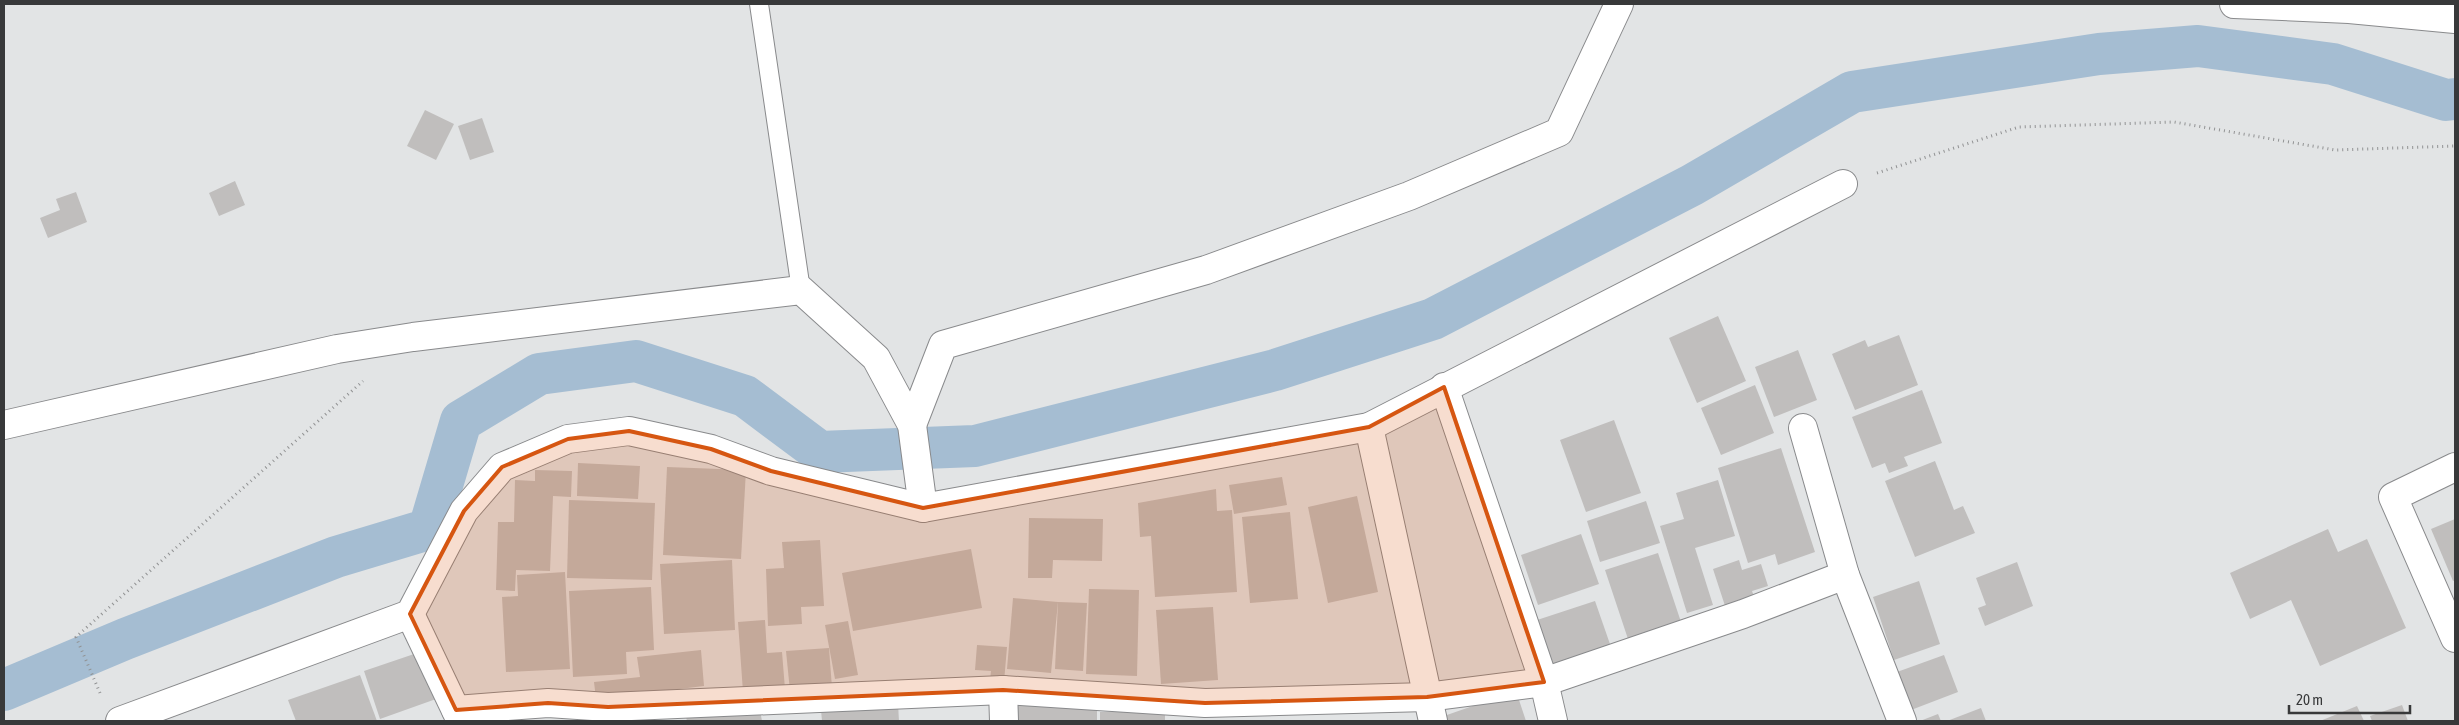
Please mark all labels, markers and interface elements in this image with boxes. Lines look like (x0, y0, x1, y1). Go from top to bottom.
scale bar (2289, 682, 2410, 714)
text: 20 m (2296, 691, 2323, 708)

